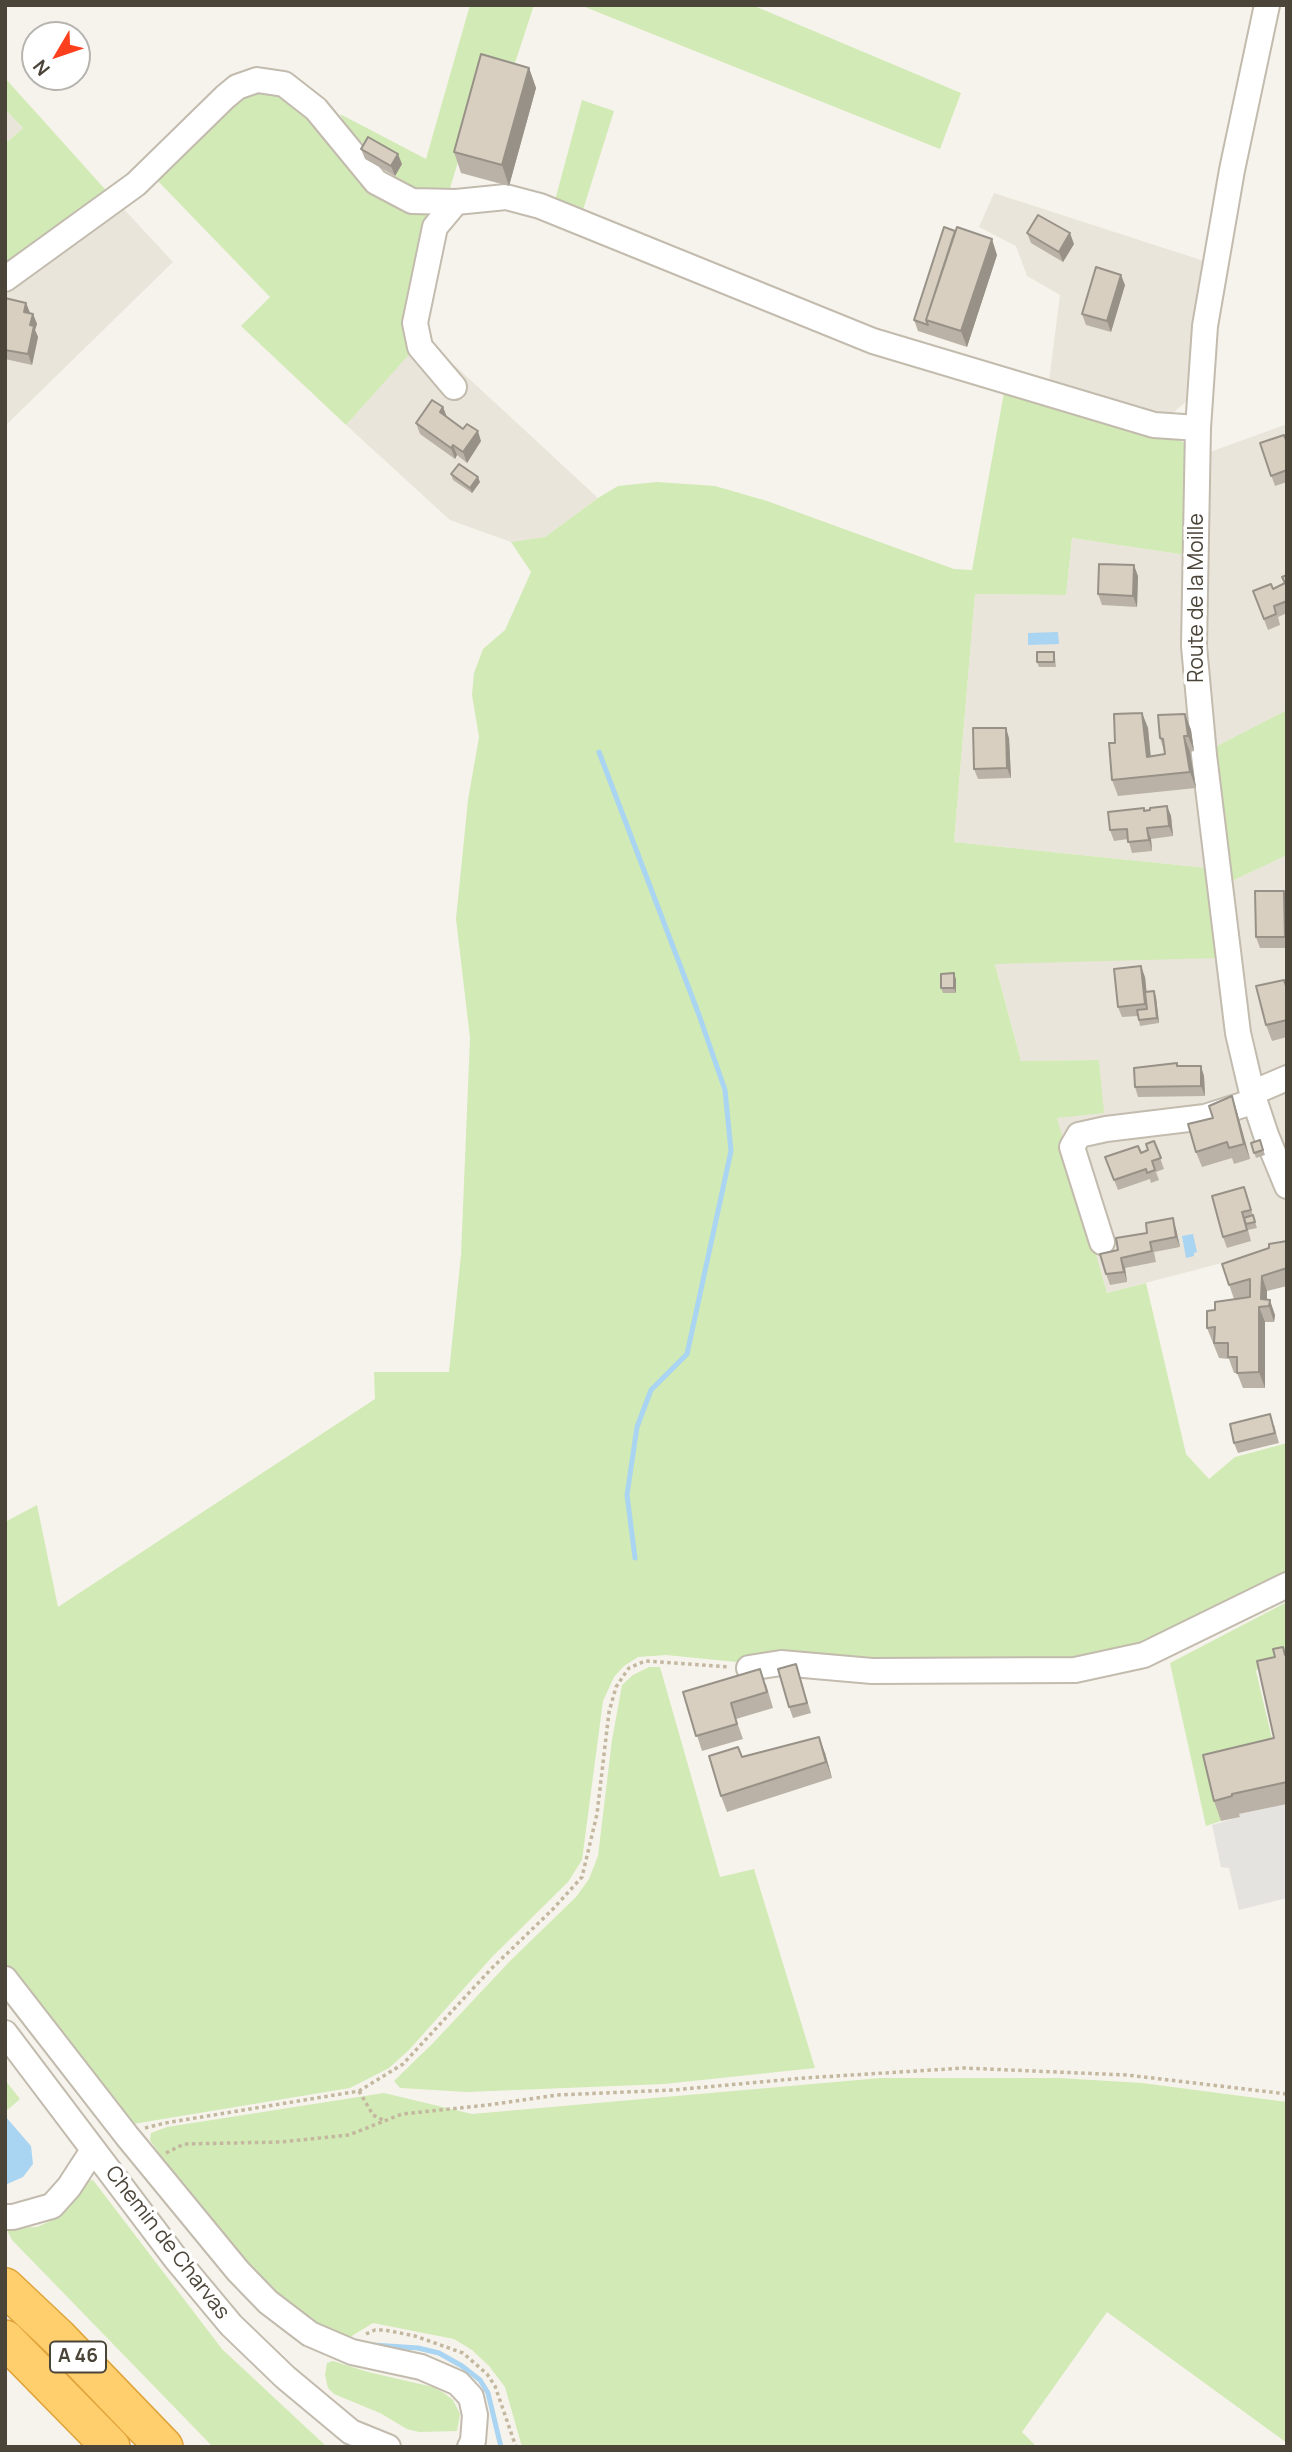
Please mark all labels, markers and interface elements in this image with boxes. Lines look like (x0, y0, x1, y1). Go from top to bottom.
north arrow (21, 21, 91, 91)
text: N (27, 54, 56, 81)
street label: Route de la Moille (1184, 513, 1210, 683)
street label: Chemin de Charvas (99, 2161, 235, 2325)
road number: A 46 (50, 2342, 106, 2372)

